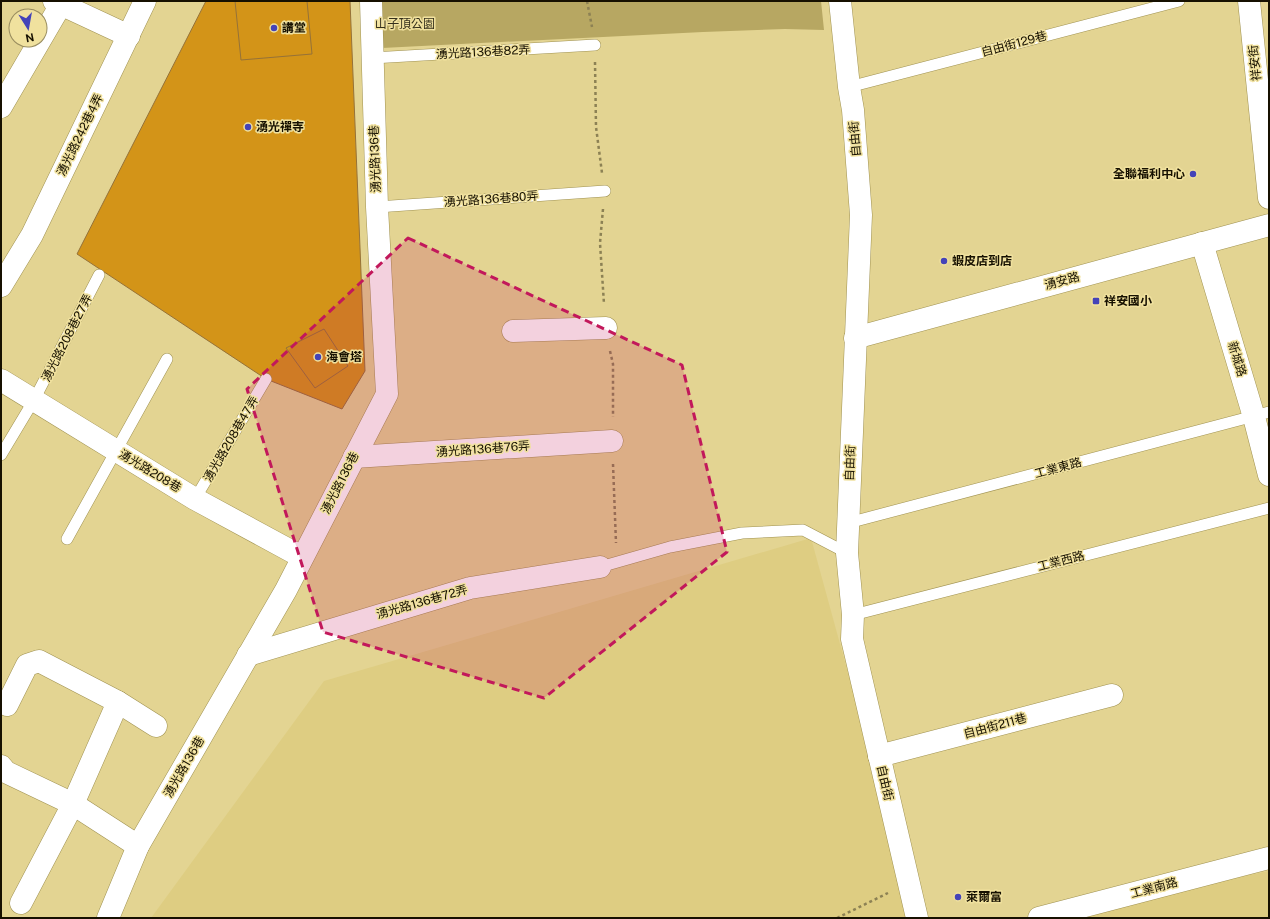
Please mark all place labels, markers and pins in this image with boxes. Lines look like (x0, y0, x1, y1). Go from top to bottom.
place label: 講堂 (282, 21, 306, 35)
marker: 講堂 (269, 23, 279, 33)
place label: 湧光禪寺 (256, 120, 304, 134)
marker: 湧光禪寺 (243, 122, 253, 132)
place label: 全聯福利中心 (1113, 167, 1185, 181)
marker: 全聯福利中心 (1188, 169, 1198, 179)
place label: 蝦皮店到店 (952, 254, 1012, 268)
marker: 蝦皮店到店 (939, 256, 949, 266)
place label: 祥安國小 (1104, 294, 1152, 308)
marker: 祥安國小 (1091, 296, 1101, 306)
place label: 海會塔 (326, 350, 362, 364)
marker: 海會塔 (313, 352, 323, 362)
place label: 萊爾富 (966, 890, 1002, 904)
marker: 萊爾富 (953, 892, 963, 902)

